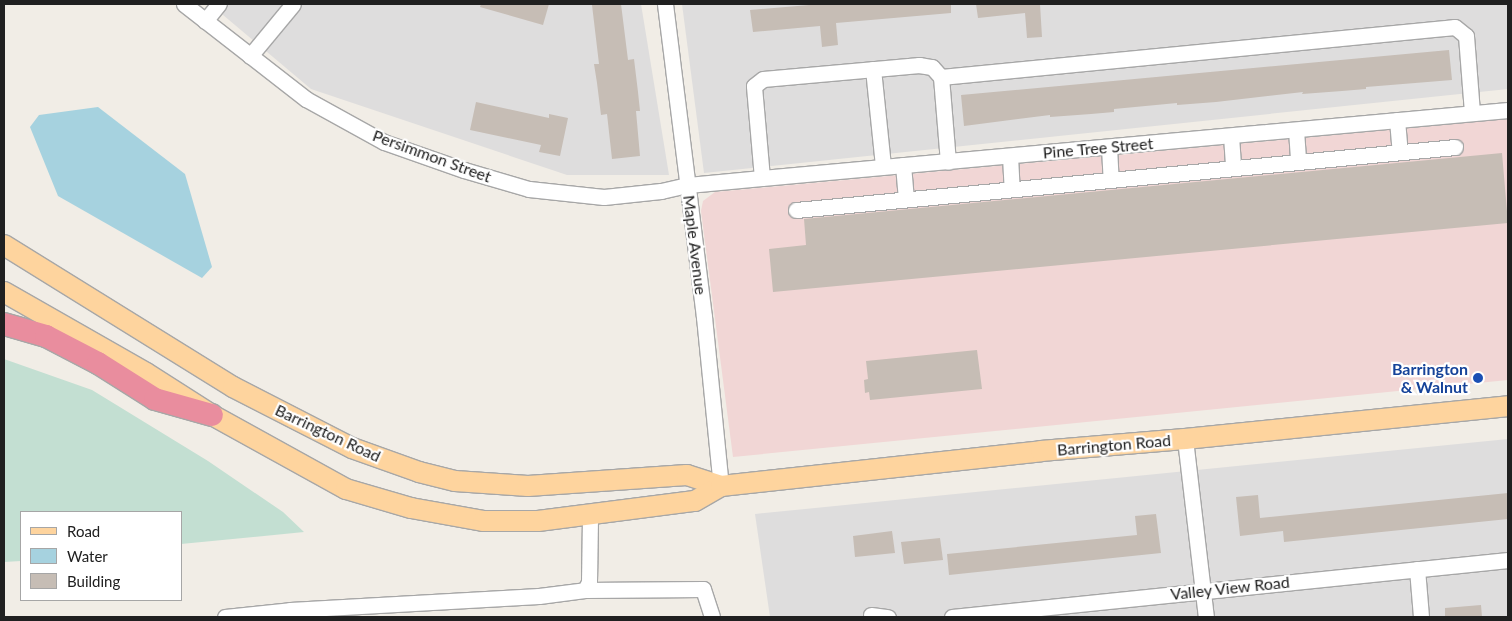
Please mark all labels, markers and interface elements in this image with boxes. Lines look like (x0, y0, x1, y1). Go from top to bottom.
street label: Persimmon Street (370, 126, 494, 186)
street label: Pine Tree Street (1042, 134, 1154, 162)
street label: Maple Avenue (679, 194, 711, 296)
place label: Barrington & Walnut (1392, 359, 1468, 397)
marker: Barrington & Walnut (1472, 372, 1484, 384)
street label: Barrington Road (272, 400, 384, 466)
street label: Barrington Road (1056, 430, 1172, 460)
legend (20, 511, 182, 601)
text: Road (67, 522, 100, 540)
text: Water (67, 547, 108, 565)
text: Building (67, 572, 120, 590)
street label: Valley View Road (1169, 572, 1291, 604)

